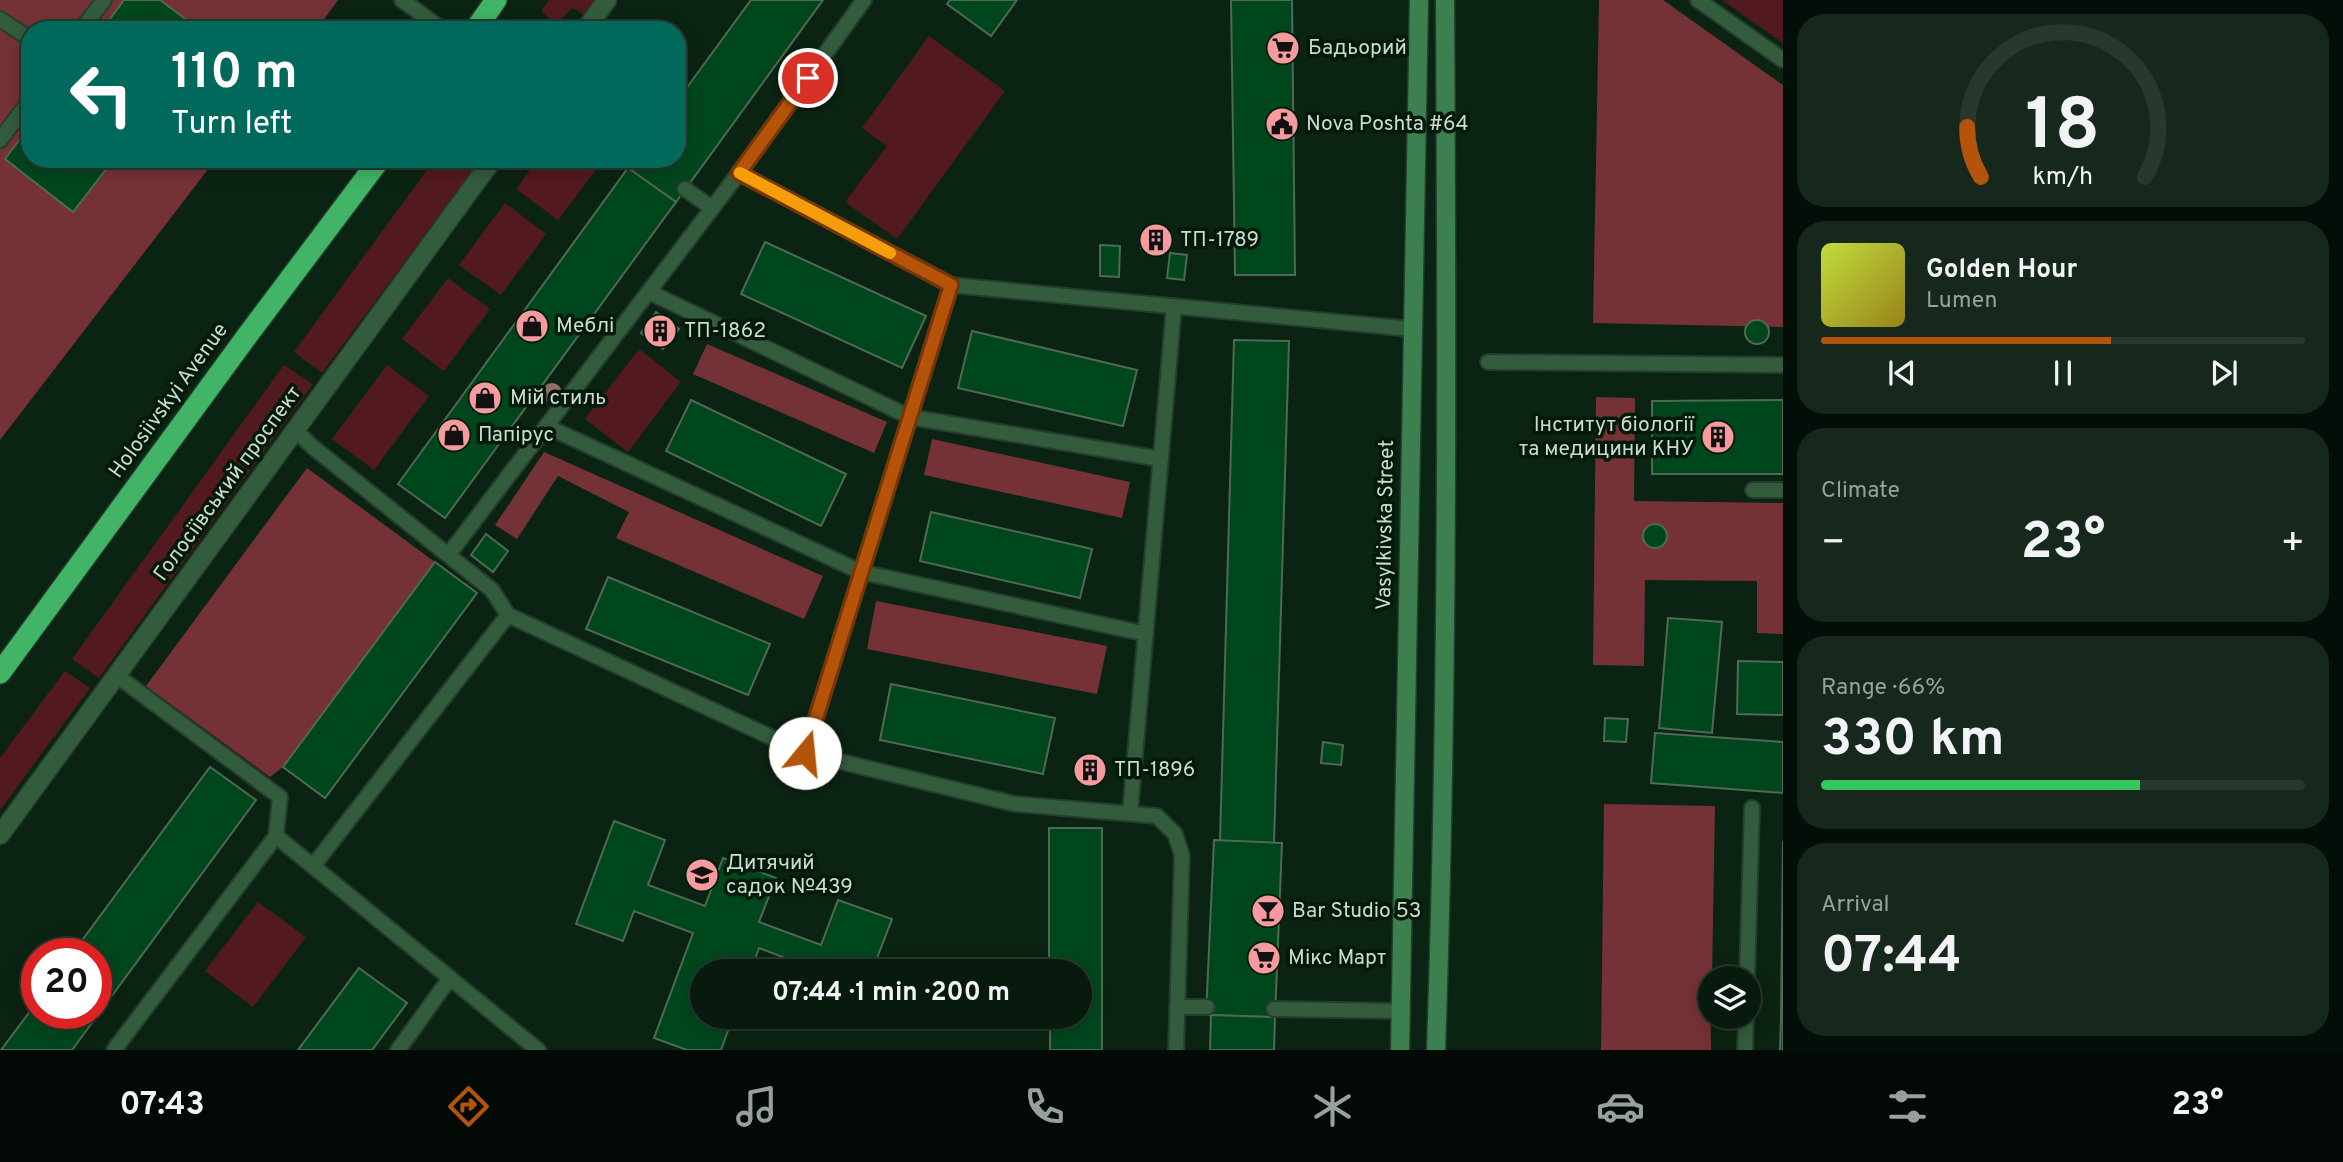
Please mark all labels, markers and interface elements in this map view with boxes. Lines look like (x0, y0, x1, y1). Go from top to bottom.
supermarket icon: Бадьорий (1264, 29, 1302, 67)
place label: Бадьорий (1308, 35, 1407, 62)
text: 110 m (171, 44, 298, 106)
pin (778, 48, 838, 108)
icon: left (56, 49, 147, 140)
icon: arrive (789, 59, 827, 97)
text: 18 (2026, 83, 2100, 175)
text: Turn left (171, 105, 292, 145)
public building icon: Nova Poshta #64 (1263, 105, 1301, 143)
place label: Nova Poshta #64 (1306, 111, 1469, 138)
text: km/h (2033, 161, 2093, 193)
building icon: ТП-1789 (1137, 221, 1175, 259)
place label: ТП-1789 (1180, 227, 1259, 254)
text: Golden Hour (1926, 254, 2077, 287)
text: Lumen (1926, 287, 1997, 316)
shop icon: Меблі (513, 307, 551, 345)
building icon: ТП-1862 (641, 312, 679, 350)
place label: Меблі (556, 313, 614, 340)
street label: Holosiivskyi Avenue (103, 318, 235, 484)
place label: ТП-1862 (684, 318, 766, 345)
icon: previous (1883, 354, 1921, 392)
icon: pause (2044, 354, 2082, 392)
icon: next (2205, 354, 2243, 392)
shop icon: Мій стиль (466, 379, 504, 417)
street label: Голосіївський проспект (148, 381, 308, 587)
place label: Мій стиль (510, 385, 606, 412)
place label: Інститут біології та медицини КНУ (1519, 412, 1695, 463)
shop icon: Папірус (435, 416, 473, 454)
building icon: Інститут біології та медицини КНУ (1699, 418, 1737, 456)
place label: Папірус (478, 422, 554, 449)
street label: Vasylkivska Street (1371, 440, 1401, 610)
text: Climate (1821, 477, 1900, 506)
text: 23° (2021, 511, 2105, 577)
text: − (1821, 520, 1846, 569)
text: + (2280, 520, 2305, 569)
text: Range · 66% (1821, 674, 1945, 703)
text: 330 km (1821, 708, 2004, 774)
position arrow (768, 716, 842, 790)
building icon: ТП-1896 (1071, 751, 1109, 789)
place label: ТП-1896 (1114, 757, 1195, 784)
place label: Дитячий садок №439 (726, 850, 853, 901)
school or university icon: Дитячий садок №439 (683, 856, 721, 894)
text: Arrival (1821, 891, 1890, 920)
bar icon: Bar Studio 53 (1249, 892, 1287, 930)
place label: Bar Studio 53 (1292, 898, 1421, 925)
text: 07:44 (1821, 925, 1962, 991)
speed limit sign: 20 (21, 938, 112, 1029)
supermarket icon: Мікс Март (1245, 939, 1283, 977)
place label: Мікс Март (1288, 945, 1386, 972)
map controls (1698, 966, 1761, 1029)
button: layers (1698, 966, 1761, 1029)
text: 07:44 · 1 min · 200 m (772, 977, 1010, 1010)
icon: directions (444, 1082, 493, 1131)
icon: music (732, 1082, 781, 1131)
icon: phone (1020, 1082, 1069, 1131)
icon: climate (1308, 1082, 1357, 1131)
icon: car (1596, 1082, 1645, 1131)
icon: filters (1883, 1082, 1932, 1131)
text: 07:43 (119, 1086, 205, 1126)
text: 23° (2171, 1086, 2224, 1126)

